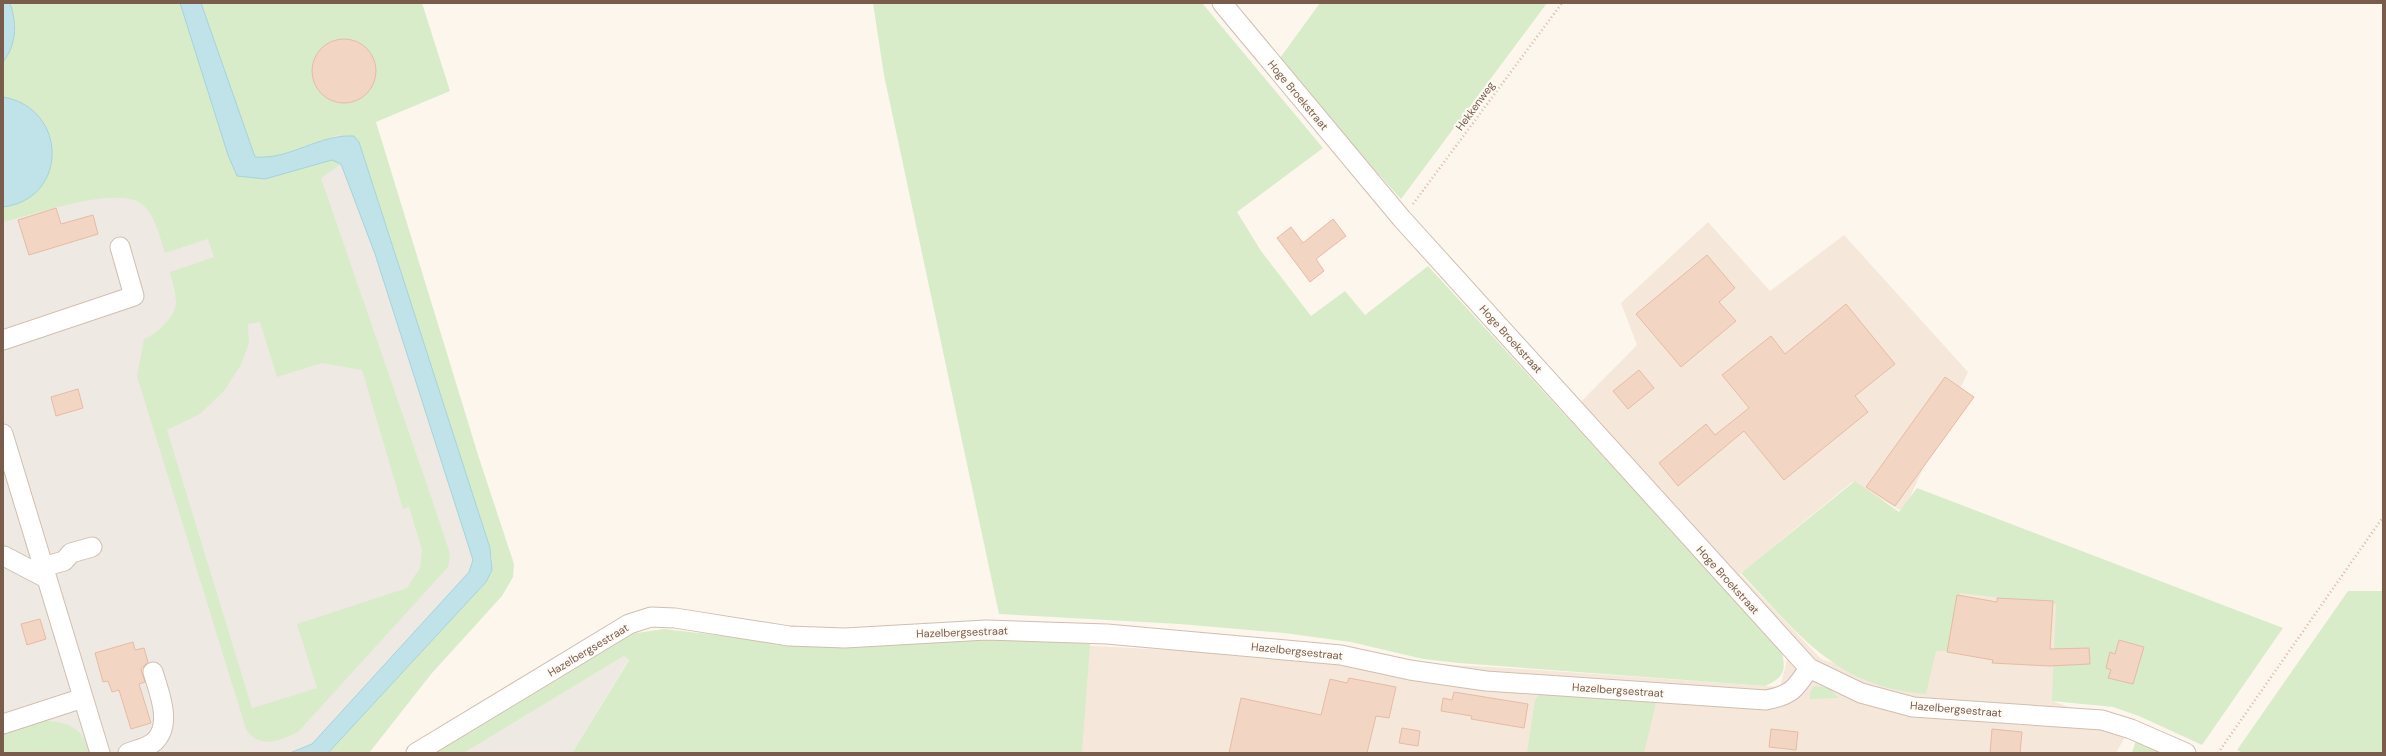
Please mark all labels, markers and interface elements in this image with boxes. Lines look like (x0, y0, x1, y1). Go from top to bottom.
street label: Hoge Broekstraat (1265, 57, 1331, 133)
street label: Hekkenweg (1452, 79, 1498, 133)
street label: Hoge Broekstraat (1477, 302, 1545, 376)
street label: Hoge Broekstraat (1694, 543, 1762, 617)
street label: Hazelbergsestraat (545, 620, 631, 680)
street label: Hazelbergsestraat (916, 623, 1008, 641)
street label: Hazelbergsestraat (1251, 639, 1343, 663)
street label: Hazelbergsestraat (1572, 680, 1664, 700)
street label: Hazelbergsestraat (1910, 698, 2002, 720)

